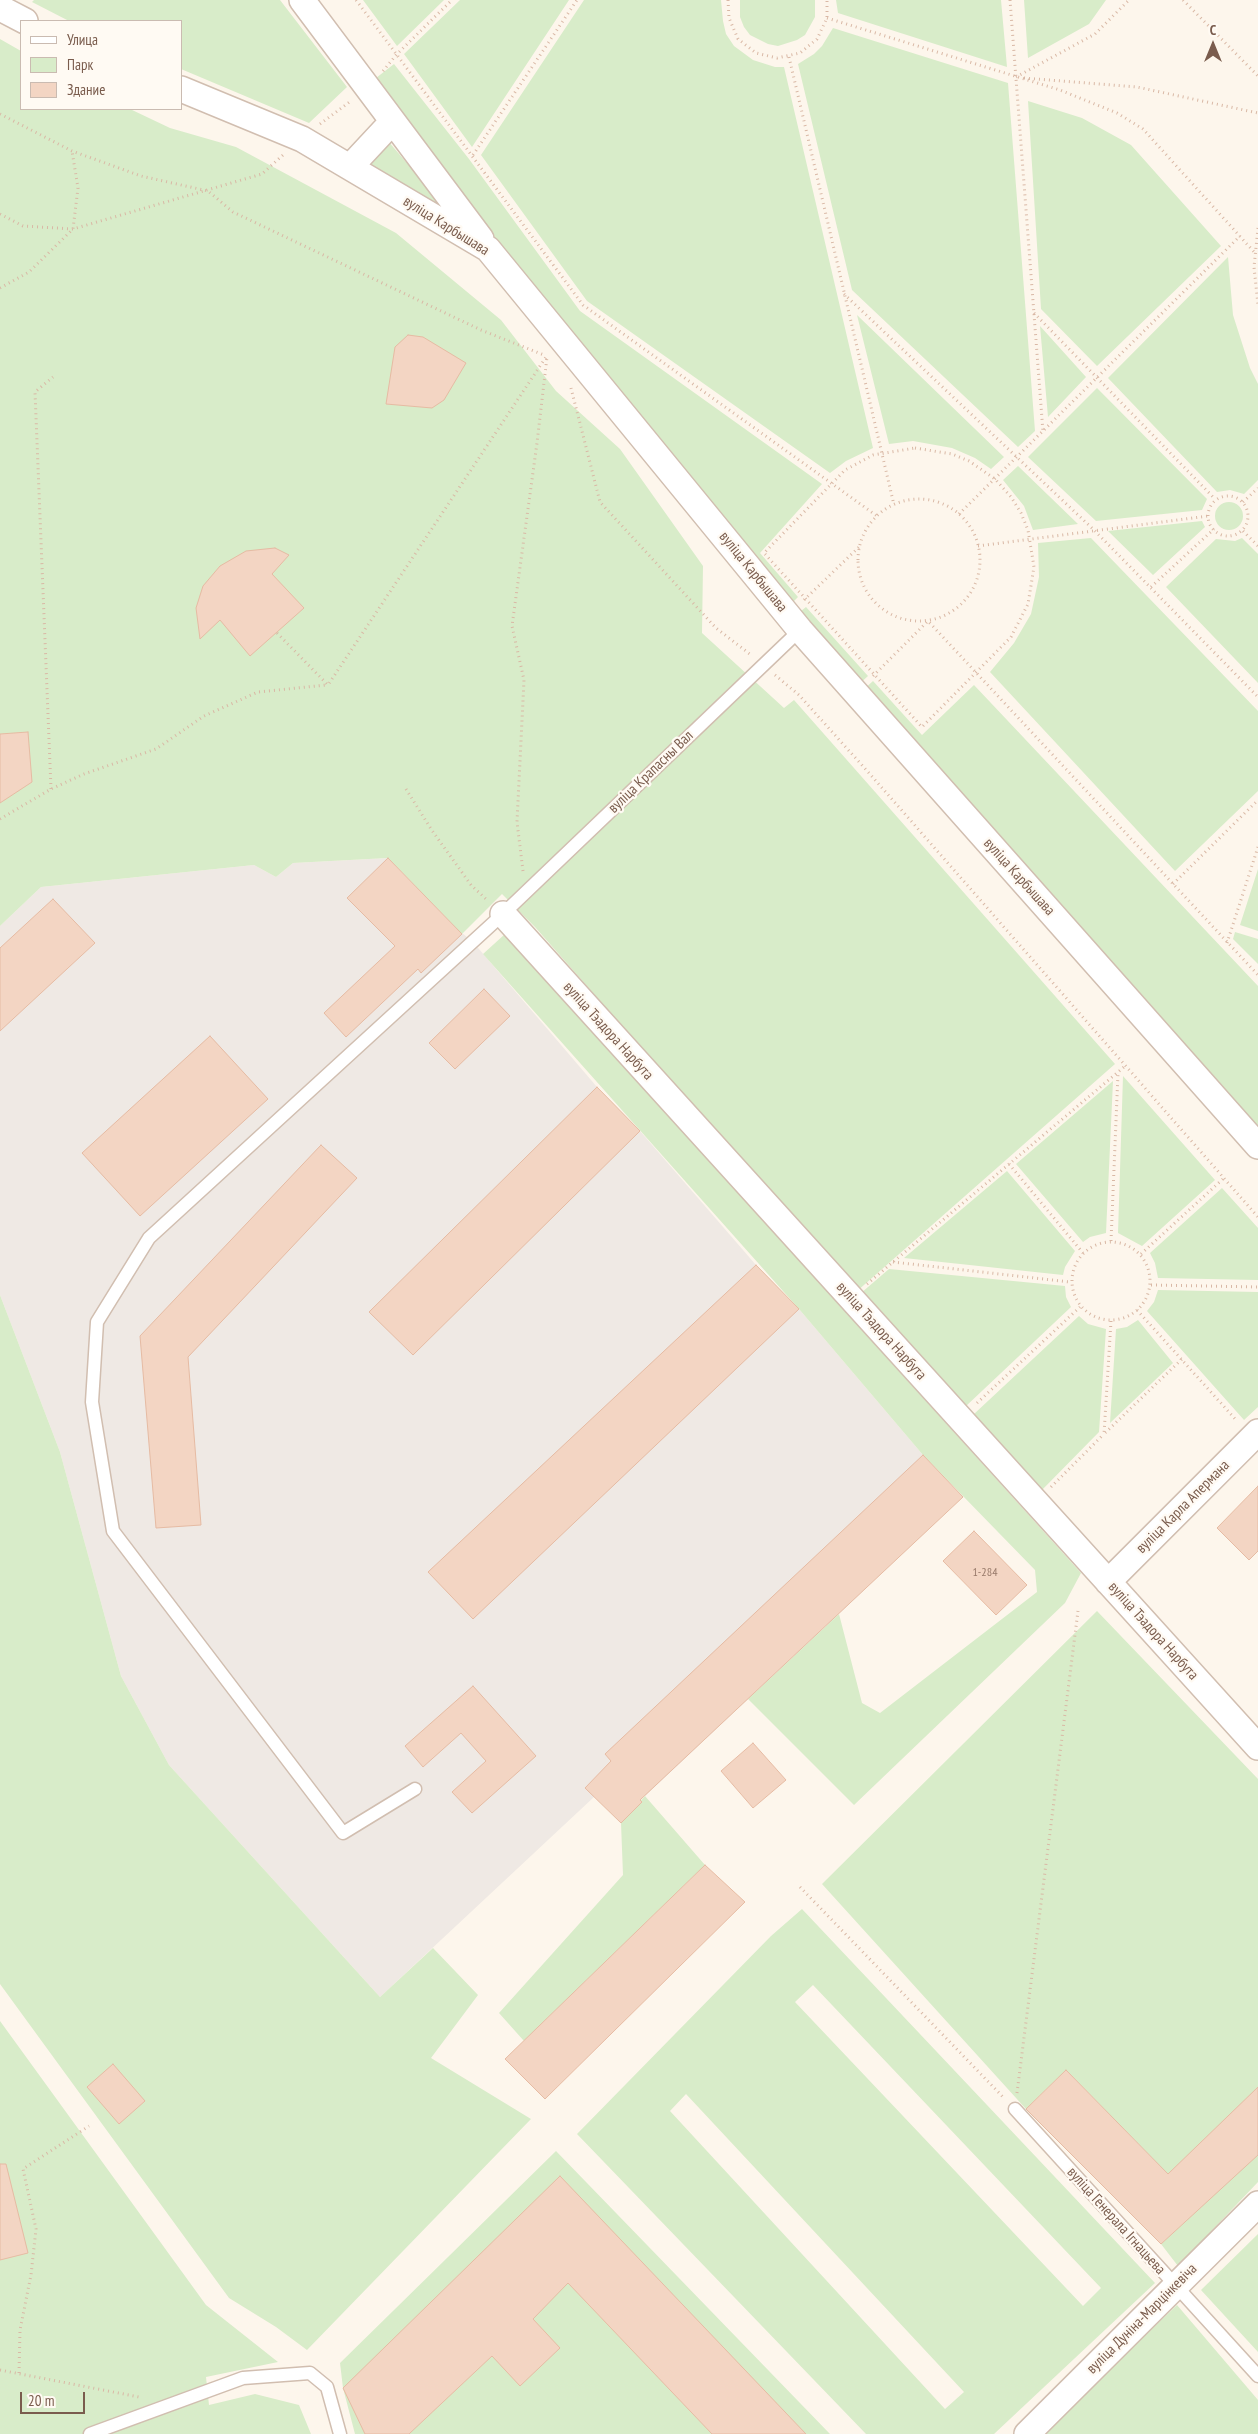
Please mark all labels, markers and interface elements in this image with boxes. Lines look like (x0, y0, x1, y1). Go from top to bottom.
legend (20, 20, 182, 110)
north arrow (1188, 20, 1238, 70)
text: С (1210, 21, 1216, 39)
text: Улица (67, 30, 98, 49)
text: Парк (67, 55, 93, 74)
text: Здание (67, 80, 105, 99)
street label: вуліца Карбышава (400, 192, 492, 260)
street label: вуліца Карбышава (715, 528, 791, 616)
street label: вуліца Крапасны Вал (605, 727, 697, 817)
street label: вуліца Карбышава (979, 835, 1059, 919)
street label: вуліца Тэадора Нарбута (559, 978, 657, 1084)
street label: вуліца Тэадора Нарбута (832, 1278, 930, 1384)
street label: вуліца Карла Апермана (1133, 1457, 1233, 1557)
house number: 1-284 (972, 1566, 998, 1580)
street label: вуліца Тэадора Нарбута (1104, 1578, 1202, 1684)
street label: вуліца Генерала Ігнацьева (1063, 2164, 1169, 2278)
street label: вуліца Дуніна-Марцінкевіча (1083, 2260, 1201, 2378)
scale bar (22, 2382, 88, 2414)
text: 20 m (28, 2391, 54, 2410)

